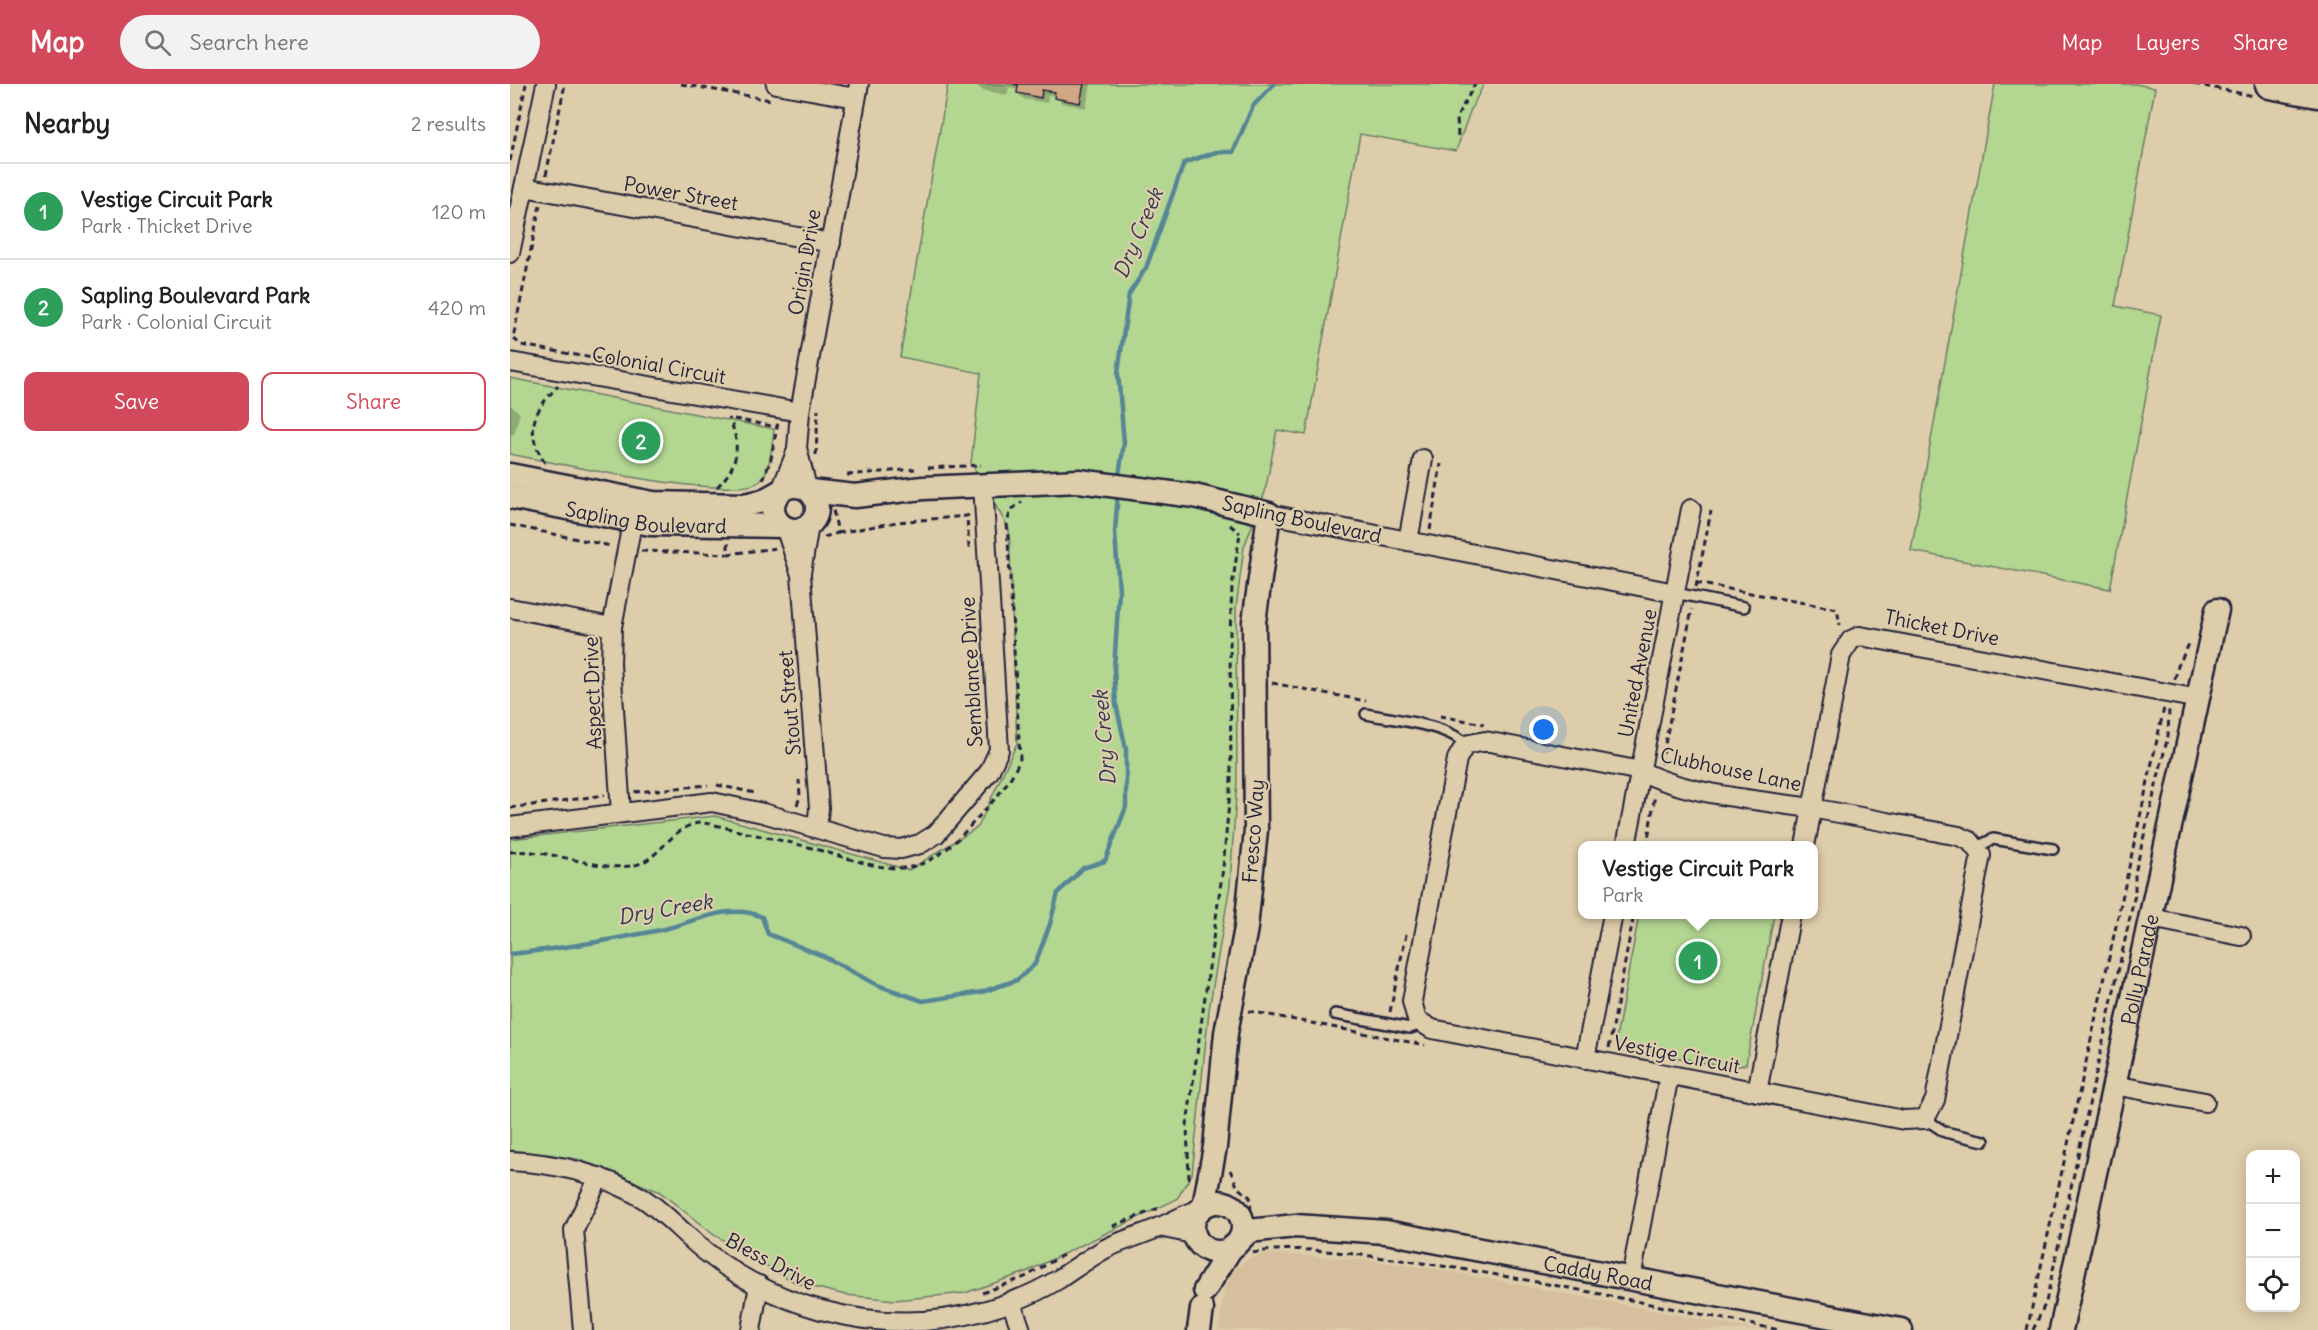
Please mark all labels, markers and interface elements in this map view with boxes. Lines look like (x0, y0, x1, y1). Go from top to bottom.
search box (120, 15, 540, 69)
text: Map (30, 24, 84, 60)
icon: search (141, 26, 174, 59)
text: Search here (189, 28, 309, 56)
text: Map (2062, 29, 2102, 56)
text: Layers (2135, 29, 2200, 56)
text: Share (2233, 29, 2288, 56)
text: Nearby (24, 107, 110, 140)
text: 2 results (411, 111, 486, 136)
street label: Power Street (622, 171, 740, 215)
water label: Dry Creek (1107, 183, 1170, 282)
text: Vestige Circuit Park (81, 185, 273, 213)
text: 1 (40, 199, 47, 224)
text: 120 m (432, 199, 486, 224)
street label: Origin Drive (782, 207, 826, 317)
text: Park · Thicket Drive (81, 213, 253, 238)
text: Sapling Boulevard Park (81, 281, 310, 309)
text: 2 (38, 295, 49, 320)
text: 420 m (428, 295, 486, 320)
text: Park · Colonial Circuit (81, 309, 272, 334)
street label: Colonial Circuit (590, 341, 728, 389)
button: Save (24, 372, 249, 431)
button: Share (261, 372, 486, 431)
pin: 2 (622, 418, 660, 464)
street label: Sapling Boulevard (1220, 490, 1384, 548)
street label: Sapling Boulevard (563, 495, 727, 538)
street label: Semblance Drive (955, 596, 987, 748)
street label: Thicket Drive (1883, 604, 2001, 650)
street label: United Avenue (1612, 607, 1662, 739)
street label: Aspect Drive (578, 636, 606, 750)
street label: Stout Street (772, 649, 806, 757)
water label: Dry Creek (1086, 688, 1122, 787)
your location (1529, 715, 1558, 744)
street label: Clubhouse Lane (1658, 742, 1804, 796)
street label: Fresco Way (1237, 778, 1269, 884)
popup (1578, 841, 1818, 919)
text: Vestige Circuit Park (1602, 854, 1794, 882)
text: Park (1602, 882, 1643, 907)
water label: Dry Creek (616, 887, 716, 931)
street label: Polly Parade (2115, 912, 2163, 1027)
pin: 1 (1678, 938, 1718, 984)
street label: Vestige Circuit (1612, 1029, 1743, 1079)
map controls (2246, 1150, 2300, 1312)
button: + (2246, 1150, 2300, 1204)
button: − (2246, 1204, 2300, 1258)
street label: Bless Drive (722, 1227, 820, 1295)
street label: Caddy Road (1541, 1250, 1655, 1295)
button: locate (2246, 1258, 2300, 1312)

